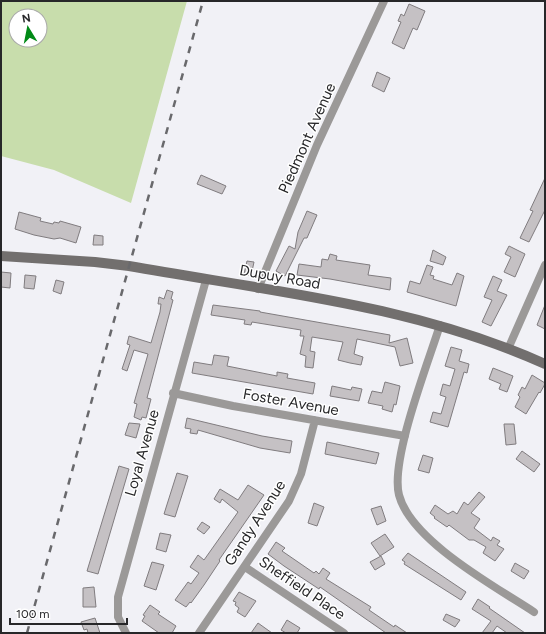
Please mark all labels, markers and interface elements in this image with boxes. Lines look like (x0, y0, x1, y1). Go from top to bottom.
north arrow (8, 8, 48, 48)
text: N (21, 12, 32, 26)
street label: Piedmont Avenue (275, 80, 339, 196)
street label: Dupuy Road (238, 261, 322, 293)
street label: Foster Avenue (242, 385, 340, 419)
street label: Loyal Avenue (121, 408, 163, 498)
street label: Gandy Avenue (221, 477, 289, 569)
street label: Sheffield Place (255, 553, 349, 623)
scale bar (10, 600, 127, 626)
text: 100 m (16, 607, 50, 621)

